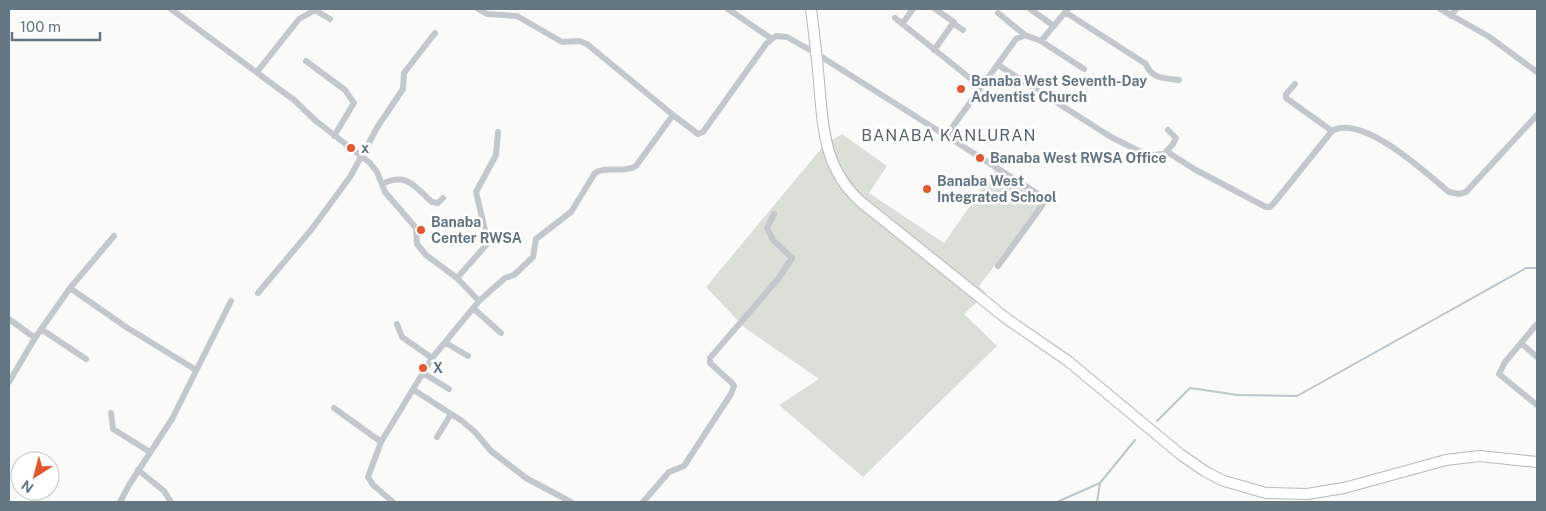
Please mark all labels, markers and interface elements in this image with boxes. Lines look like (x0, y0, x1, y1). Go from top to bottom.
scale bar (12, 10, 100, 42)
text: 100 m (20, 18, 61, 35)
place label: Banaba West Seventh-Day Adventist Church (971, 73, 1147, 105)
marker: Banaba West Seventh-Day Adventist Church (955, 83, 967, 95)
district label: BANABA KANLURAN (861, 126, 1037, 145)
place label: x (361, 140, 369, 156)
marker: x (345, 142, 357, 154)
place label: Banaba West RWSA Office (990, 150, 1167, 166)
marker: Banaba West RWSA Office (974, 152, 986, 164)
place label: Banaba West Integrated School (937, 173, 1057, 205)
marker: Banaba West Integrated School (921, 183, 933, 195)
place label: Banaba Center RWSA (431, 214, 522, 246)
marker: Banaba Center RWSA (415, 224, 427, 236)
place label: X (433, 360, 443, 376)
marker: X (417, 362, 429, 374)
north arrow (10, 451, 60, 501)
text: N (18, 477, 36, 496)

